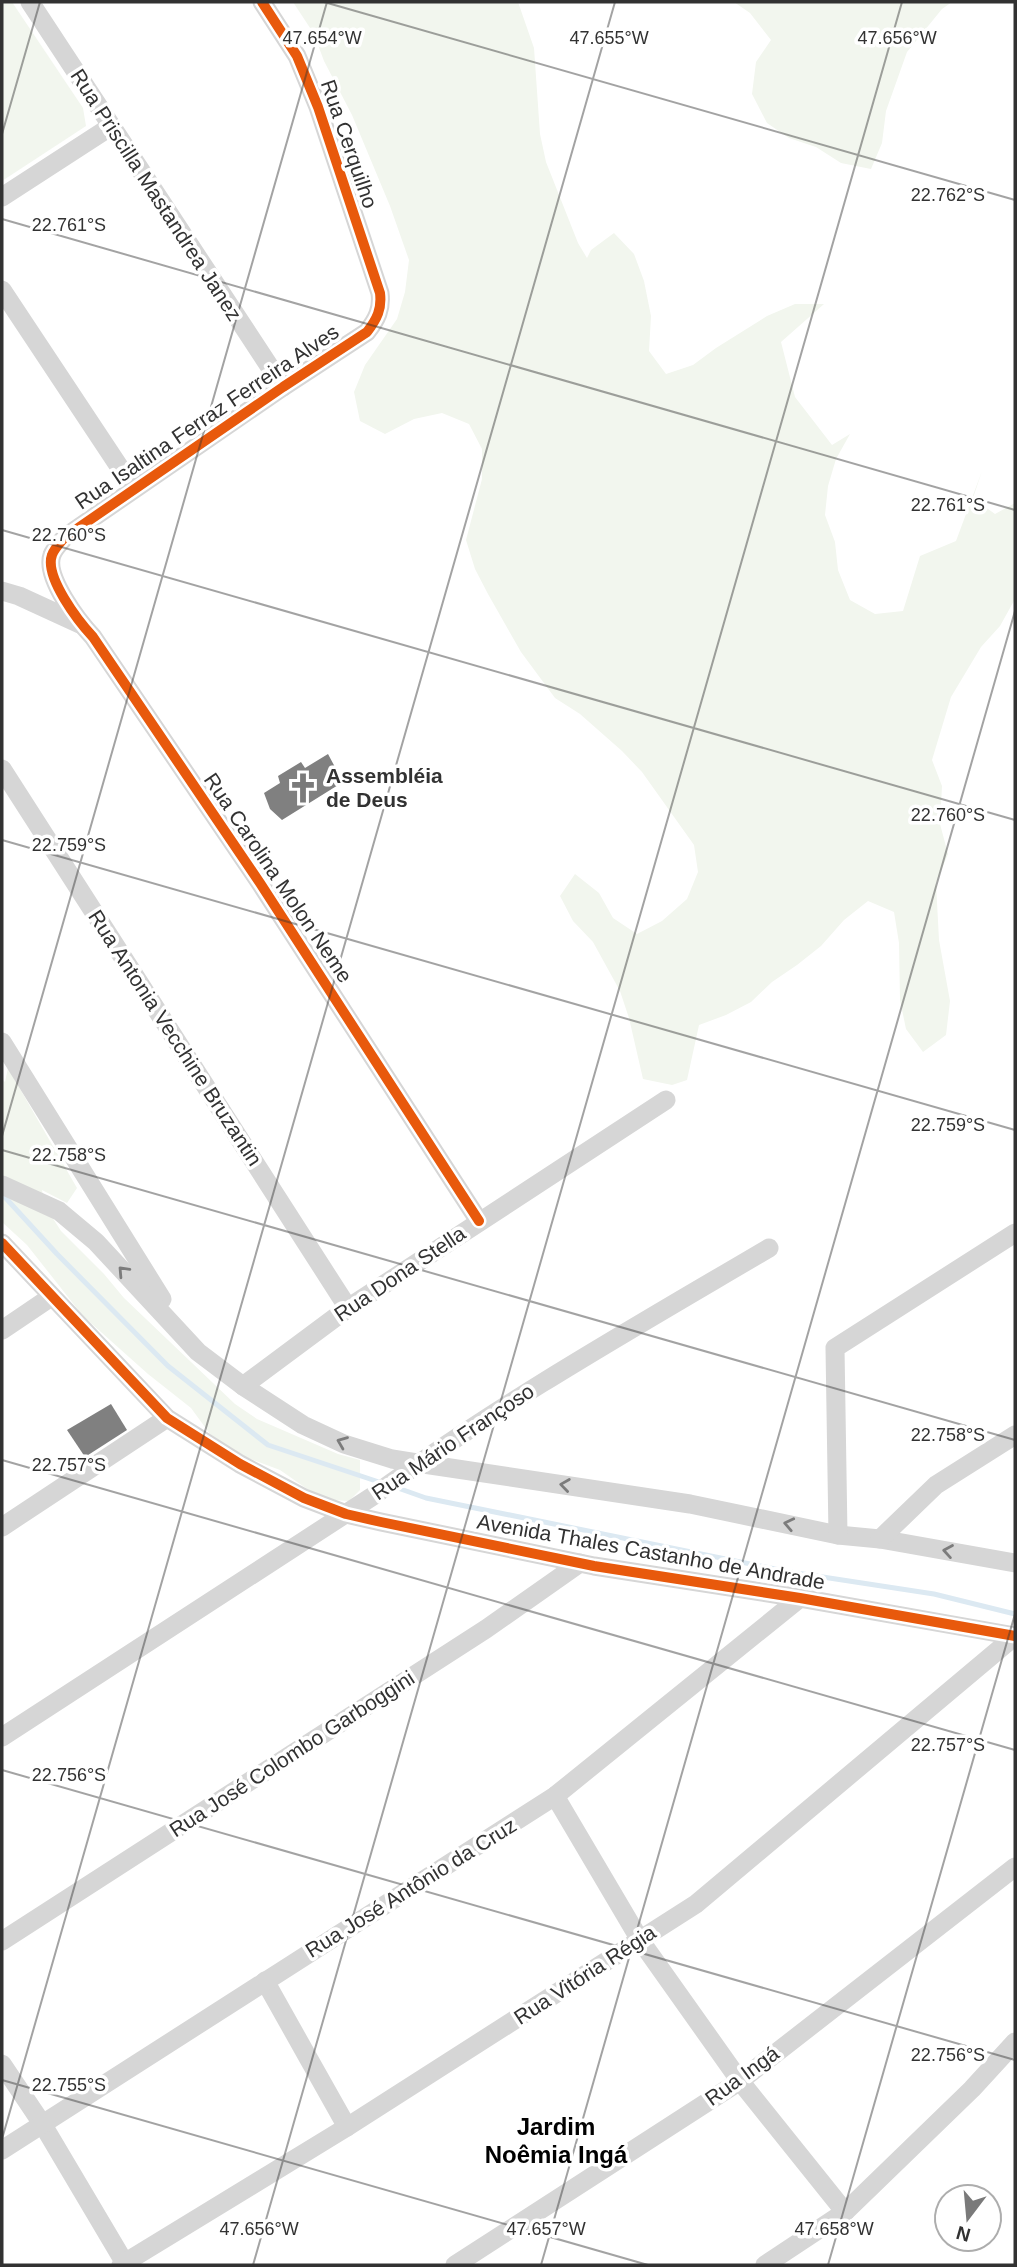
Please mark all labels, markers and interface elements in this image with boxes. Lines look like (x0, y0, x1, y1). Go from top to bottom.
text: 47.654°W (282, 28, 362, 48)
text: 47.655°W (569, 28, 649, 48)
text: 47.656°W (857, 28, 937, 48)
street label: Rua Priscilla Mastandrea Janez (66, 65, 246, 325)
street label: Rua Cerquilho (317, 77, 382, 211)
text: 22.762°S (911, 185, 985, 205)
text: 22.761°S (32, 215, 106, 235)
street label: Rua Isaltina Ferraz Ferreira Alves (71, 320, 343, 514)
text: 22.761°S (911, 495, 985, 515)
text: 22.760°S (32, 525, 106, 545)
place label: Assembléia de Deus (326, 764, 443, 811)
street label: Rua Carolina Molon Neme (200, 769, 357, 987)
church icon: Assembléia de Deus (286, 771, 320, 805)
text: 22.760°S (911, 805, 985, 825)
text: 22.759°S (32, 835, 106, 855)
street label: Rua Antonia Vecchine Bruzantin (84, 906, 267, 1170)
text: 22.759°S (911, 1115, 985, 1135)
text: 22.758°S (32, 1145, 106, 1165)
street label: Rua Dona Stella (330, 1221, 470, 1326)
one-way arrow (119, 1266, 131, 1279)
street label: Rua Mário Françoso (367, 1379, 538, 1504)
text: 22.758°S (911, 1425, 985, 1445)
one-way arrow (337, 1437, 349, 1451)
text: 22.757°S (32, 1455, 106, 1475)
one-way arrow (559, 1478, 571, 1493)
street label: Avenida Thales Castanho de Andrade (475, 1510, 827, 1593)
one-way arrow (783, 1518, 795, 1533)
one-way arrow (942, 1545, 954, 1560)
street label: Rua José Colombo Garboggini (165, 1666, 418, 1841)
text: 22.757°S (911, 1735, 985, 1755)
text: 22.756°S (32, 1765, 106, 1785)
street label: Rua José Antônio da Cruz (301, 1813, 520, 1962)
street label: Rua Vitória Régia (510, 1920, 660, 2029)
street label: Rua Ingá (700, 2041, 783, 2110)
text: 22.756°S (911, 2045, 985, 2065)
text: 22.755°S (32, 2075, 106, 2095)
district label: Jardim Noêmia Ingá (485, 2113, 628, 2168)
north arrow (933, 2183, 1003, 2253)
text: 47.656°W (219, 2219, 299, 2239)
text: 47.657°W (506, 2219, 586, 2239)
text: 47.658°W (794, 2219, 874, 2239)
text: N (954, 2222, 973, 2246)

